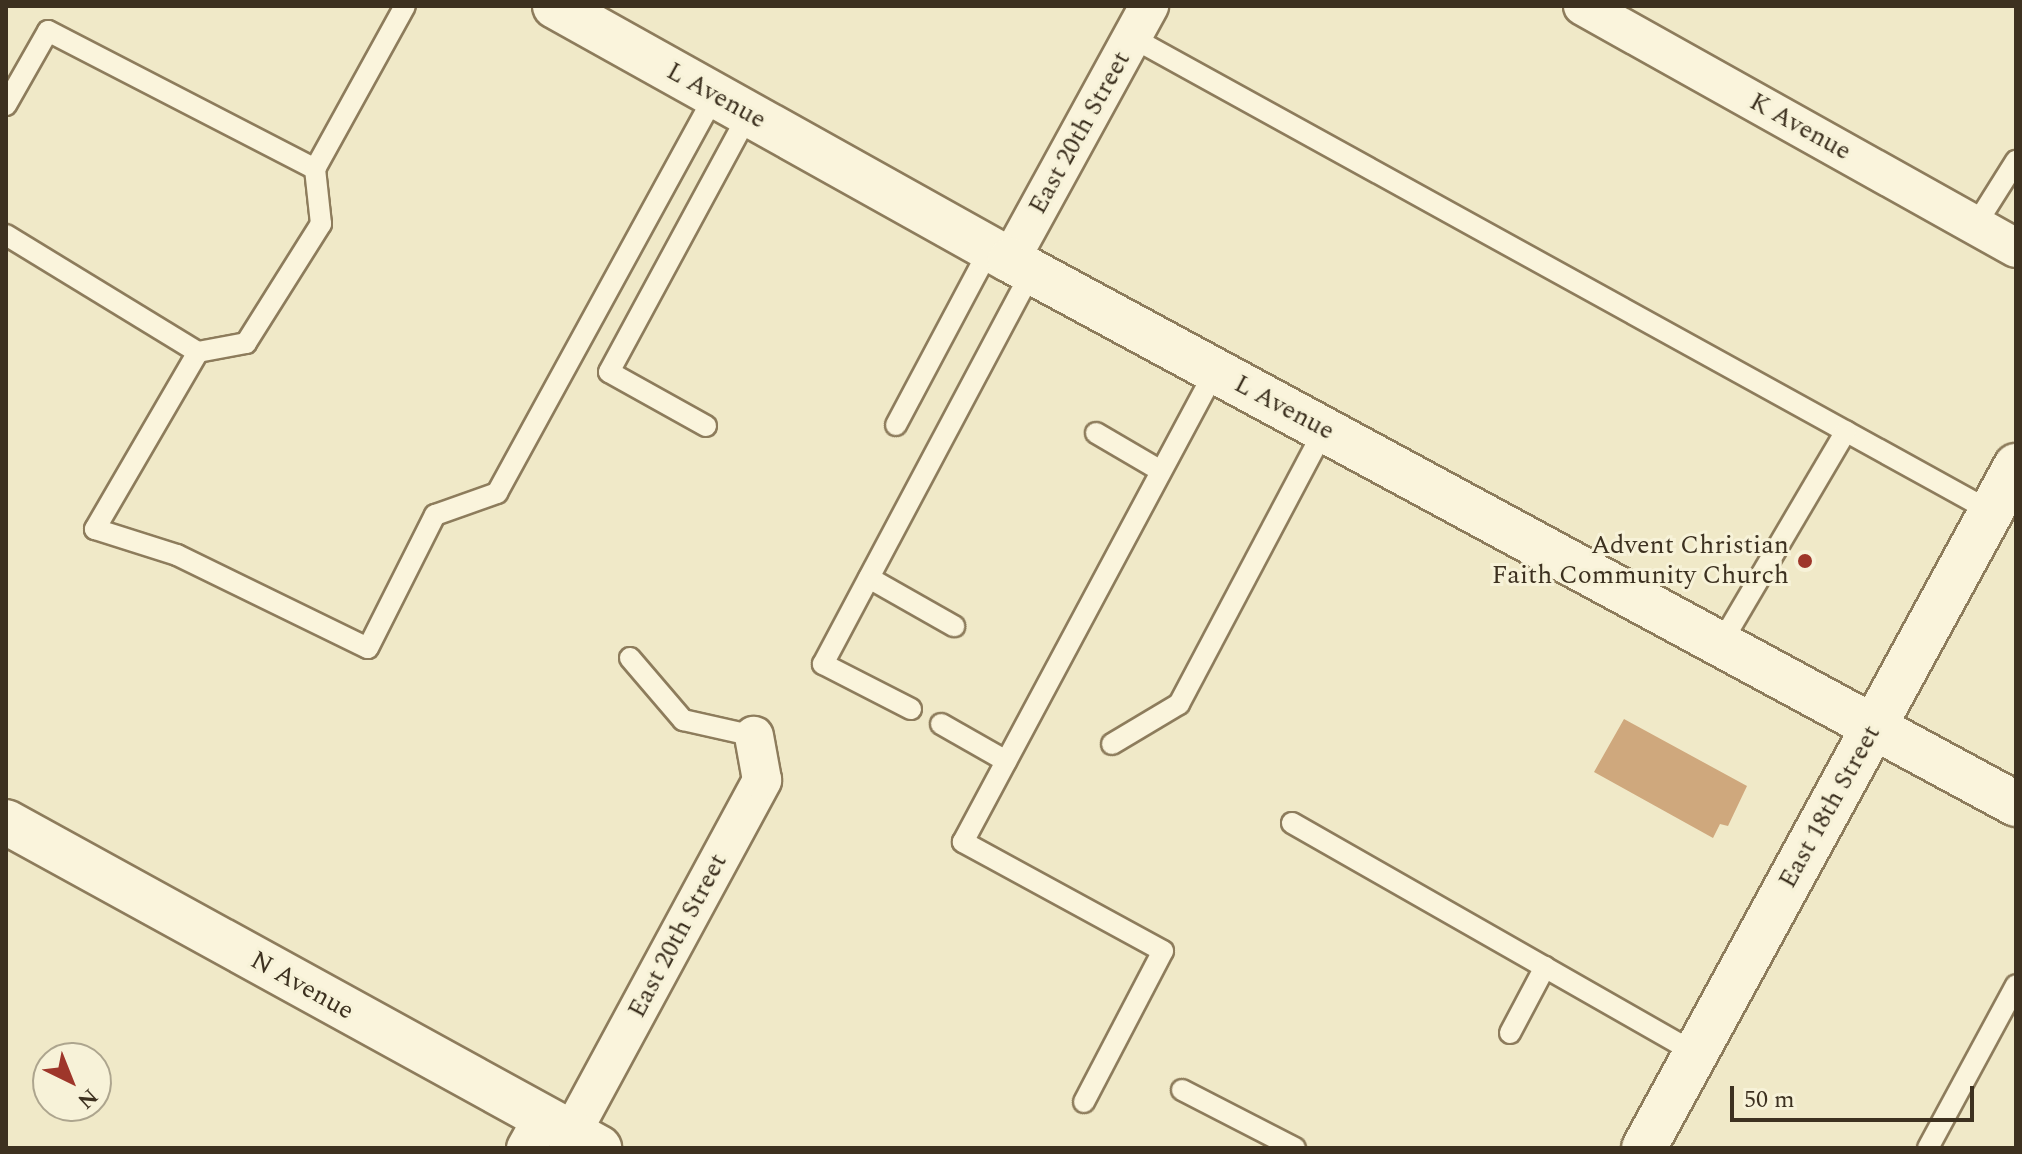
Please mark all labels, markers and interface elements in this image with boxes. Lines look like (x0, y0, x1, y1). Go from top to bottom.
street label: East 20th Street (1022, 46, 1138, 220)
street label: L Avenue (661, 56, 771, 136)
street label: K Avenue (1744, 86, 1856, 168)
street label: L Avenue (1229, 369, 1339, 447)
place label: Advent Christian Faith Community Church (1492, 530, 1789, 592)
marker: Advent Christian Faith Community Church (1796, 552, 1814, 570)
street label: East 18th Street (1772, 720, 1888, 894)
street label: East 20th Street (622, 849, 734, 1023)
street label: N Avenue (245, 945, 359, 1027)
north arrow (32, 1042, 112, 1122)
scale bar (1734, 1070, 1978, 1120)
text: N (70, 1080, 105, 1117)
text: 50 m (1744, 1082, 1795, 1118)

